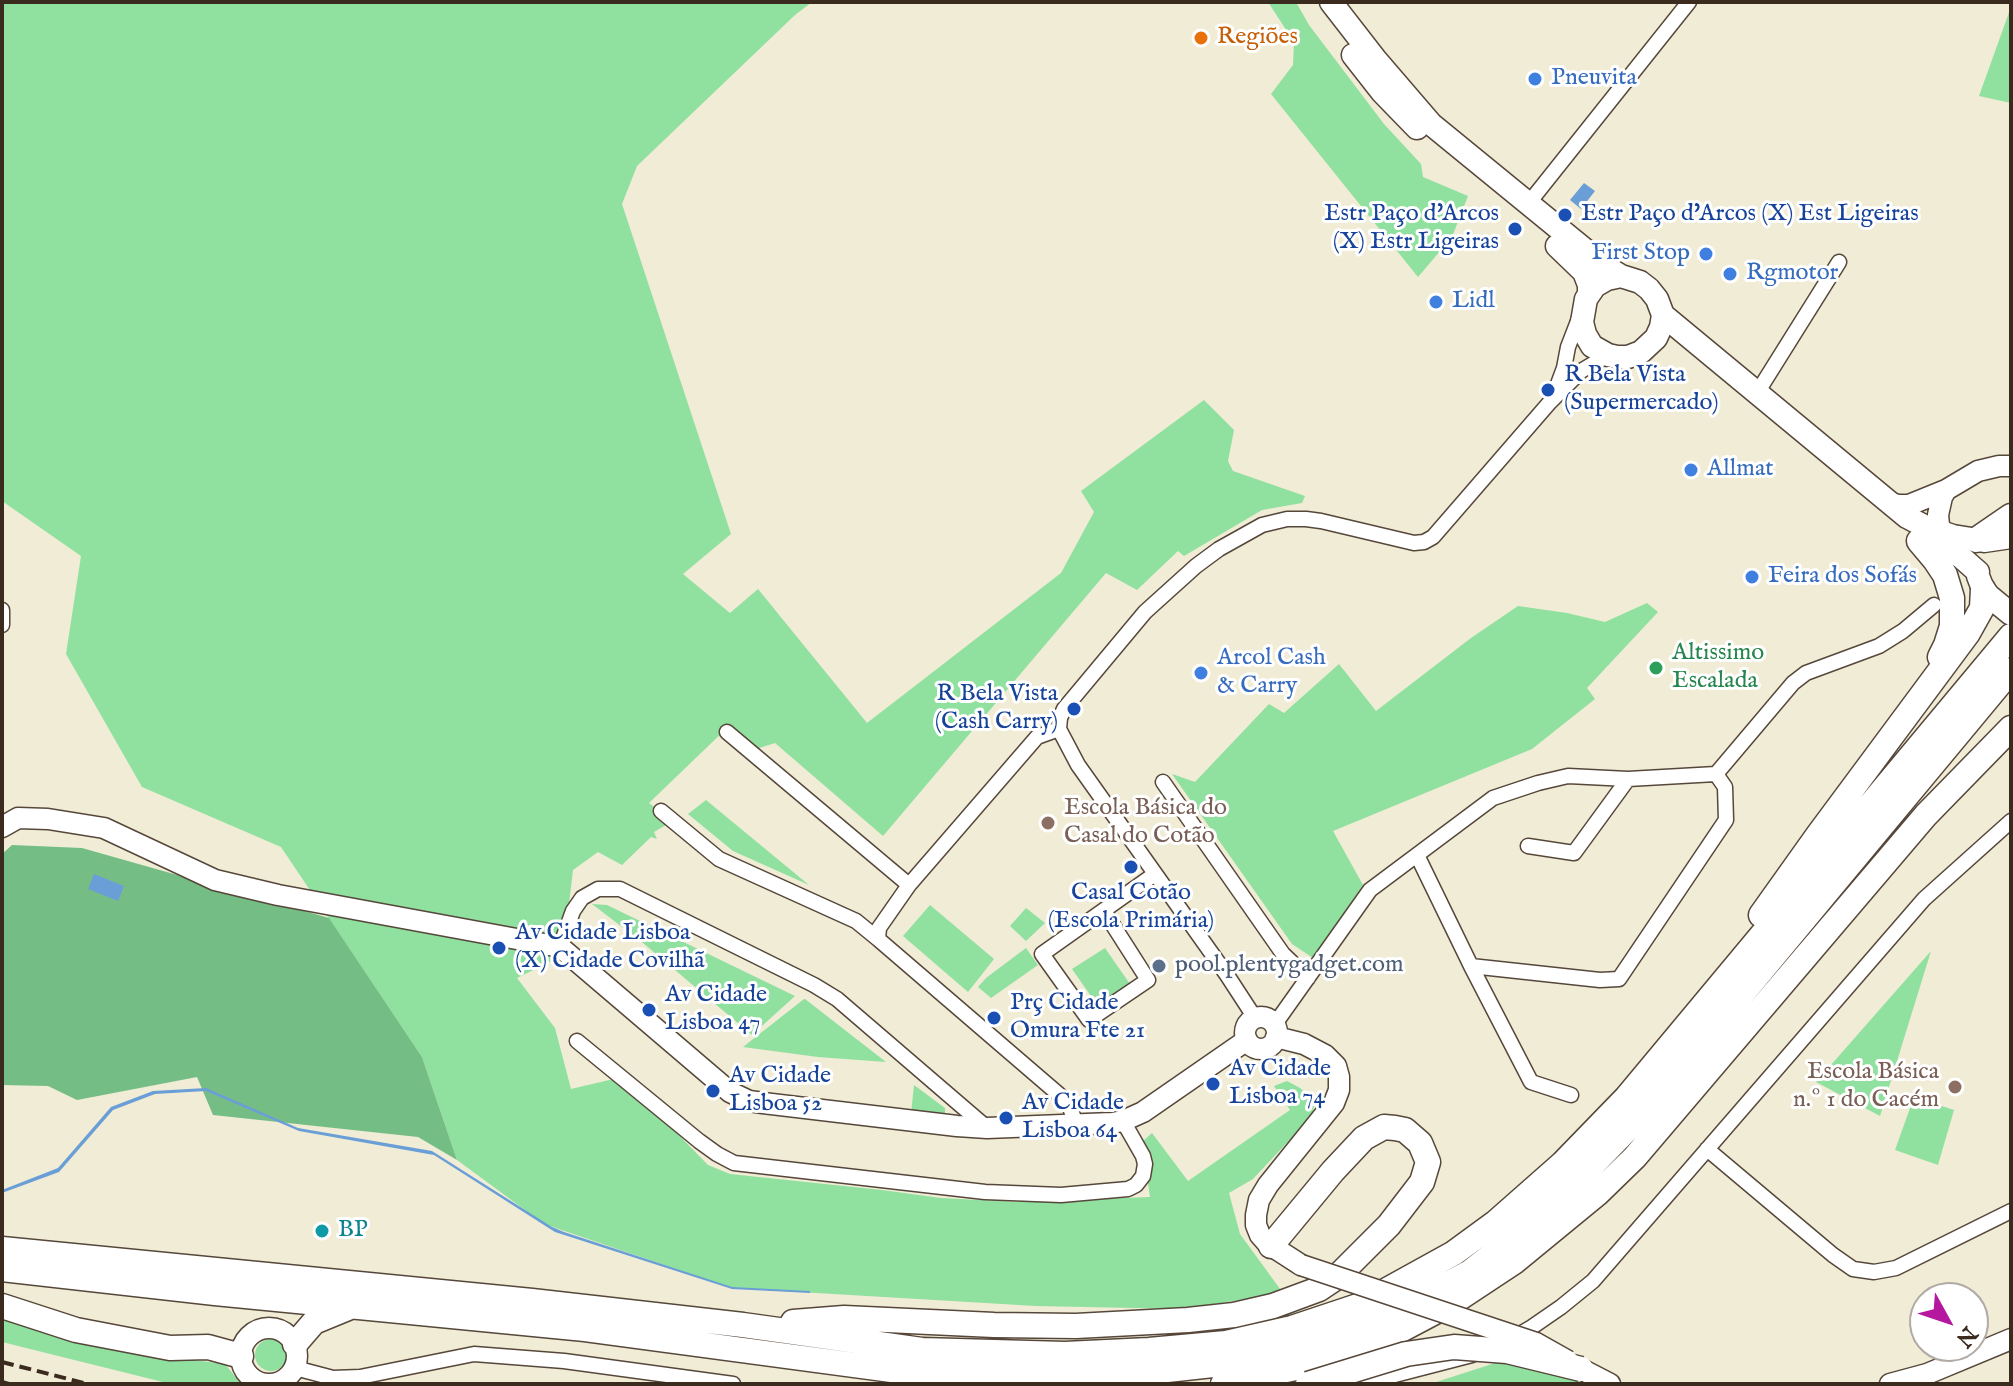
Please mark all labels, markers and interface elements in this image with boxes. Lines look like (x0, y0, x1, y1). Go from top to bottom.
place label: Regiões (1217, 24, 1298, 52)
marker: Regiões (1192, 29, 1210, 47)
place label: Pneuvita (1551, 65, 1637, 93)
marker: Pneuvita (1526, 70, 1544, 88)
place label: Estr Paço d'Arcos (X) Estr Ligeiras (1324, 201, 1499, 257)
place label: Estr Paço d'Arcos (X) Est Ligeiras (1581, 201, 1919, 229)
marker: Estr Paço d'Arcos (X) Est Ligeiras (1556, 206, 1574, 224)
marker: Estr Paço d'Arcos (X) Estr Ligeiras (1506, 220, 1524, 238)
place label: First Stop (1591, 240, 1690, 268)
marker: First Stop (1697, 245, 1715, 263)
place label: Rgmotor (1746, 260, 1838, 288)
marker: Rgmotor (1721, 265, 1739, 283)
place label: Lidl (1452, 288, 1495, 316)
marker: Lidl (1427, 293, 1445, 311)
place label: R Bela Vista (Supermercado) (1564, 362, 1719, 418)
marker: R Bela Vista (Supermercado) (1539, 381, 1557, 399)
place label: Allmat (1707, 456, 1774, 484)
marker: Allmat (1682, 461, 1700, 479)
place label: Feira dos Sofás (1768, 563, 1917, 591)
marker: Feira dos Sofás (1743, 568, 1761, 586)
place label: Altissimo Escalada (1672, 640, 1764, 696)
place label: Arcol Cash & Carry (1217, 645, 1326, 701)
marker: Altissimo Escalada (1647, 659, 1665, 677)
marker: Arcol Cash & Carry (1192, 664, 1210, 682)
place label: R Bela Vista (Cash Carry) (935, 681, 1058, 737)
marker: R Bela Vista (Cash Carry) (1065, 700, 1083, 718)
place label: Escola Básica do Casal do Cotão (1064, 795, 1227, 851)
marker: Escola Básica do Casal do Cotão (1039, 814, 1057, 832)
marker: Casal Cotão (Escola Primária) (1122, 858, 1140, 876)
place label: Casal Cotão (Escola Primária) (1048, 880, 1214, 936)
place label: Av Cidade Lisboa (X) Cidade Covilhã (515, 920, 705, 976)
marker: Av Cidade Lisboa (X) Cidade Covilhã (490, 939, 508, 957)
place label: pool.plentygadget.com (1175, 952, 1404, 980)
marker: pool.plentygadget.com (1150, 957, 1168, 975)
place label: Av Cidade Lisboa 47 (665, 982, 767, 1038)
place label: Prç Cidade Omura Fte 21 (1010, 990, 1145, 1046)
marker: Av Cidade Lisboa 47 (640, 1001, 658, 1019)
marker: Prç Cidade Omura Fte 21 (985, 1009, 1003, 1027)
place label: Av Cidade Lisboa 74 (1229, 1056, 1331, 1112)
place label: Escola Básica n.º 1 do Cacém (1793, 1059, 1939, 1115)
place label: Av Cidade Lisboa 52 (729, 1063, 831, 1119)
marker: Av Cidade Lisboa 74 (1204, 1075, 1222, 1093)
marker: Escola Básica n.º 1 do Cacém (1946, 1078, 1964, 1096)
marker: Av Cidade Lisboa 52 (704, 1082, 722, 1100)
place label: Av Cidade Lisboa 64 (1022, 1090, 1124, 1146)
marker: Av Cidade Lisboa 64 (997, 1109, 1015, 1127)
place label: BP (338, 1217, 368, 1245)
marker: BP (313, 1222, 331, 1240)
north arrow (1909, 1282, 1989, 1362)
text: N (1949, 1320, 1983, 1352)

